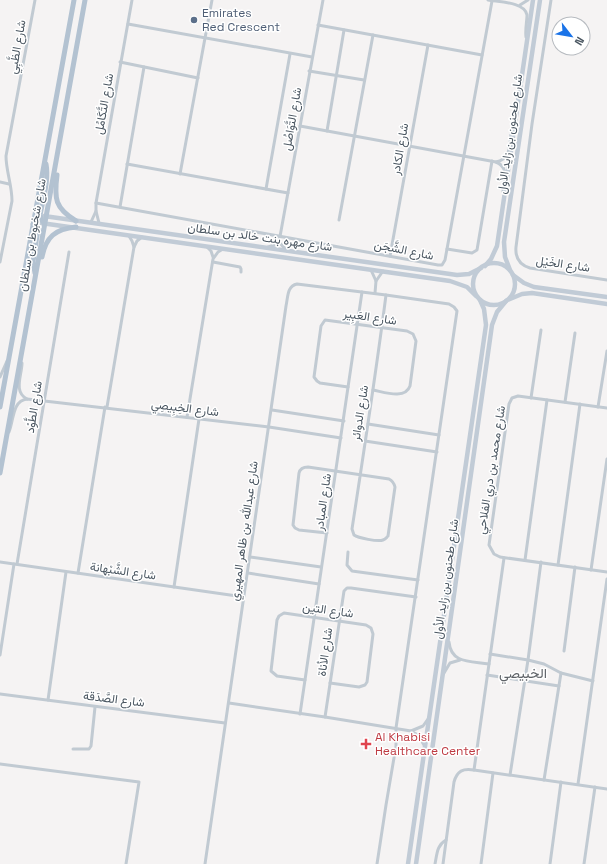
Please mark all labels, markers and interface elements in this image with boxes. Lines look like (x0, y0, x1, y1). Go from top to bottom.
place label: Emirates Red Crescent (202, 5, 280, 35)
marker: Emirates Red Crescent (189, 15, 199, 25)
north arrow (551, 16, 591, 56)
street label: شارع الظَّبِي (3, 19, 32, 76)
text: N (572, 34, 587, 48)
street label: شارع التَّكَامُل (91, 72, 118, 136)
street label: شارع طحنون بن زايد الأول (494, 73, 527, 195)
street label: شارع التَّوَاصُل (279, 86, 306, 152)
street label: شارع الكادر (387, 122, 413, 177)
street label: شارع شخبوط بن سلطان (14, 177, 51, 293)
street label: شارع مهره بنت خالد بن سلطان (187, 219, 333, 256)
street label: شارع الشَّجَن (373, 236, 435, 265)
street label: شارع الخَيْل (535, 252, 591, 277)
street label: شارع العَبِير (341, 305, 398, 330)
street label: شارع الطَّوْد (21, 380, 47, 434)
street label: شارع الدوائر (348, 384, 373, 443)
street label: شارع الخِبِيصِي (150, 396, 220, 422)
street label: شارع محمد بن دري الفلاحي (473, 405, 511, 536)
street label: شارع عبدالله بن ظاهر المهيري (226, 460, 264, 602)
street label: شارع المبادر (311, 472, 336, 533)
street label: شارع طحنون بن زايد الأول (430, 518, 463, 640)
street label: شارع الشَّبْهانة (89, 558, 157, 585)
street label: شارع التين (301, 599, 354, 622)
street label: شارع الأناة (314, 627, 337, 678)
district label: الخبيصي (499, 664, 547, 685)
street label: شارع الصَّدَقة (82, 687, 146, 712)
place label: Al Khabisi Healthcare Center (375, 729, 481, 759)
marker: Al Khabisi Healthcare Center (360, 738, 372, 750)

